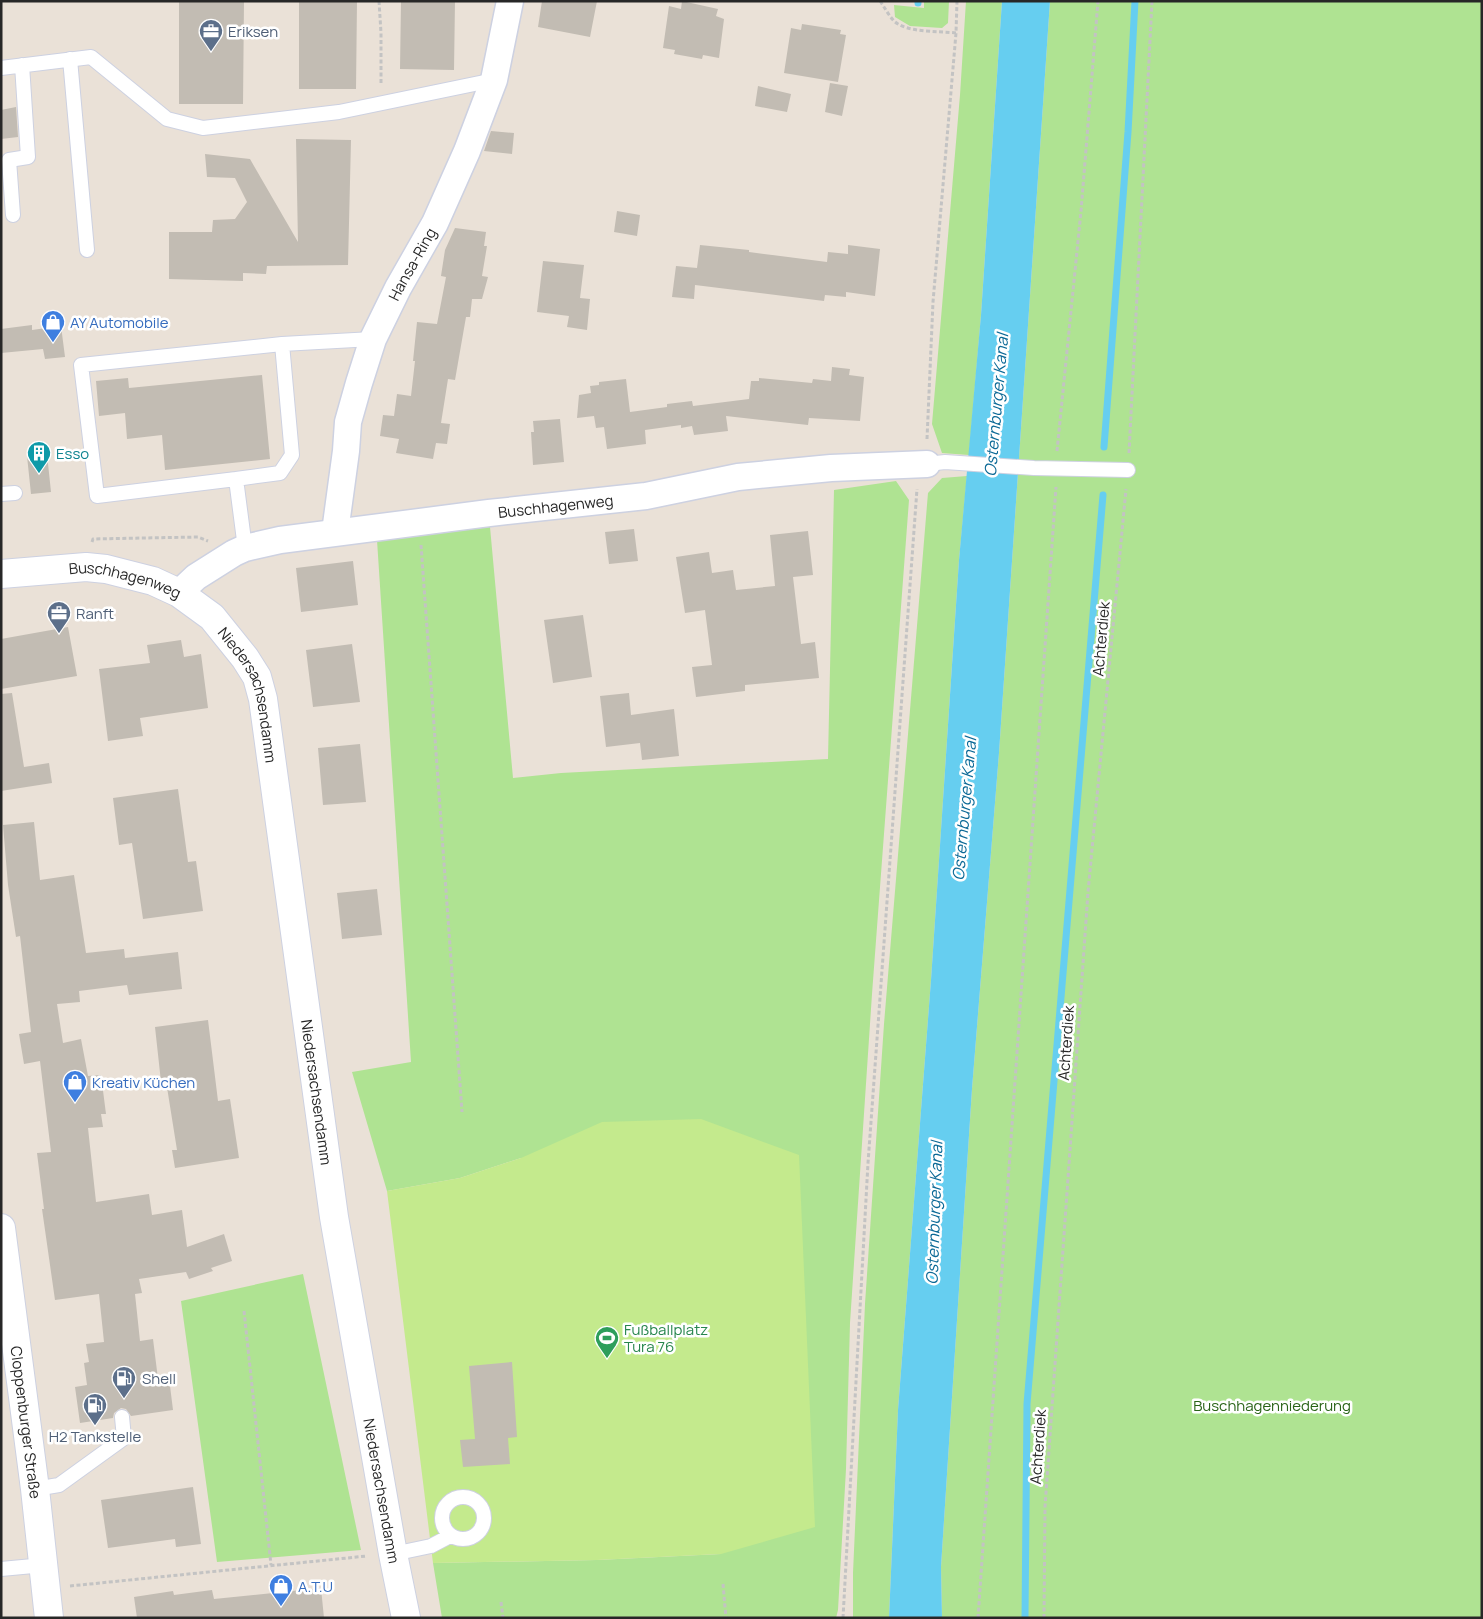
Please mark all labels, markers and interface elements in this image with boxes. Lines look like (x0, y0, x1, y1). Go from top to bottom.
office icon: Eriksen (198, 18, 224, 52)
place label: Eriksen (228, 21, 278, 42)
street label: Hansa-Ring (383, 224, 441, 304)
shop icon: AY Automobile (40, 309, 66, 343)
place label: AY Automobile (70, 312, 169, 333)
water label: Osternburger Kanal (979, 330, 1013, 477)
building icon: Esso (26, 440, 52, 474)
place label: Esso (56, 443, 89, 464)
street label: Buschhagenweg (497, 489, 614, 522)
street label: Buschhagenweg (68, 556, 185, 603)
office icon: Ranft (46, 600, 72, 634)
street label: Achterdiek (1087, 600, 1115, 677)
place label: Ranft (76, 603, 114, 624)
street label: Niedersachsendamm (213, 622, 282, 764)
water label: Osternburger Kanal (947, 734, 981, 881)
street label: Achterdiek (1053, 1004, 1079, 1081)
street label: Niedersachsendamm (297, 1018, 337, 1166)
shop icon: Kreativ Küchen (62, 1069, 88, 1103)
place label: Kreativ Küchen (92, 1072, 195, 1093)
water label: Osternburger Kanal (921, 1139, 948, 1285)
place label: Fußballplatz Tura 76 (624, 1319, 708, 1357)
sports icon: Fußballplatz Tura 76 (594, 1325, 620, 1359)
street label: Cloppenburger Straße (6, 1345, 47, 1500)
fuel station icon: Shell (111, 1365, 137, 1399)
place label: Shell (142, 1368, 176, 1389)
fuel station icon: H2 Tankstelle (82, 1392, 108, 1426)
park label: Buschhagenniederung (1193, 1395, 1351, 1416)
street label: Achterdiek (1025, 1408, 1051, 1485)
street label: Niedersachsendamm (359, 1417, 405, 1565)
place label: H2 Tankstelle (49, 1426, 141, 1447)
shop icon: A.T.U (268, 1573, 294, 1607)
place label: A.T.U (298, 1576, 333, 1597)

